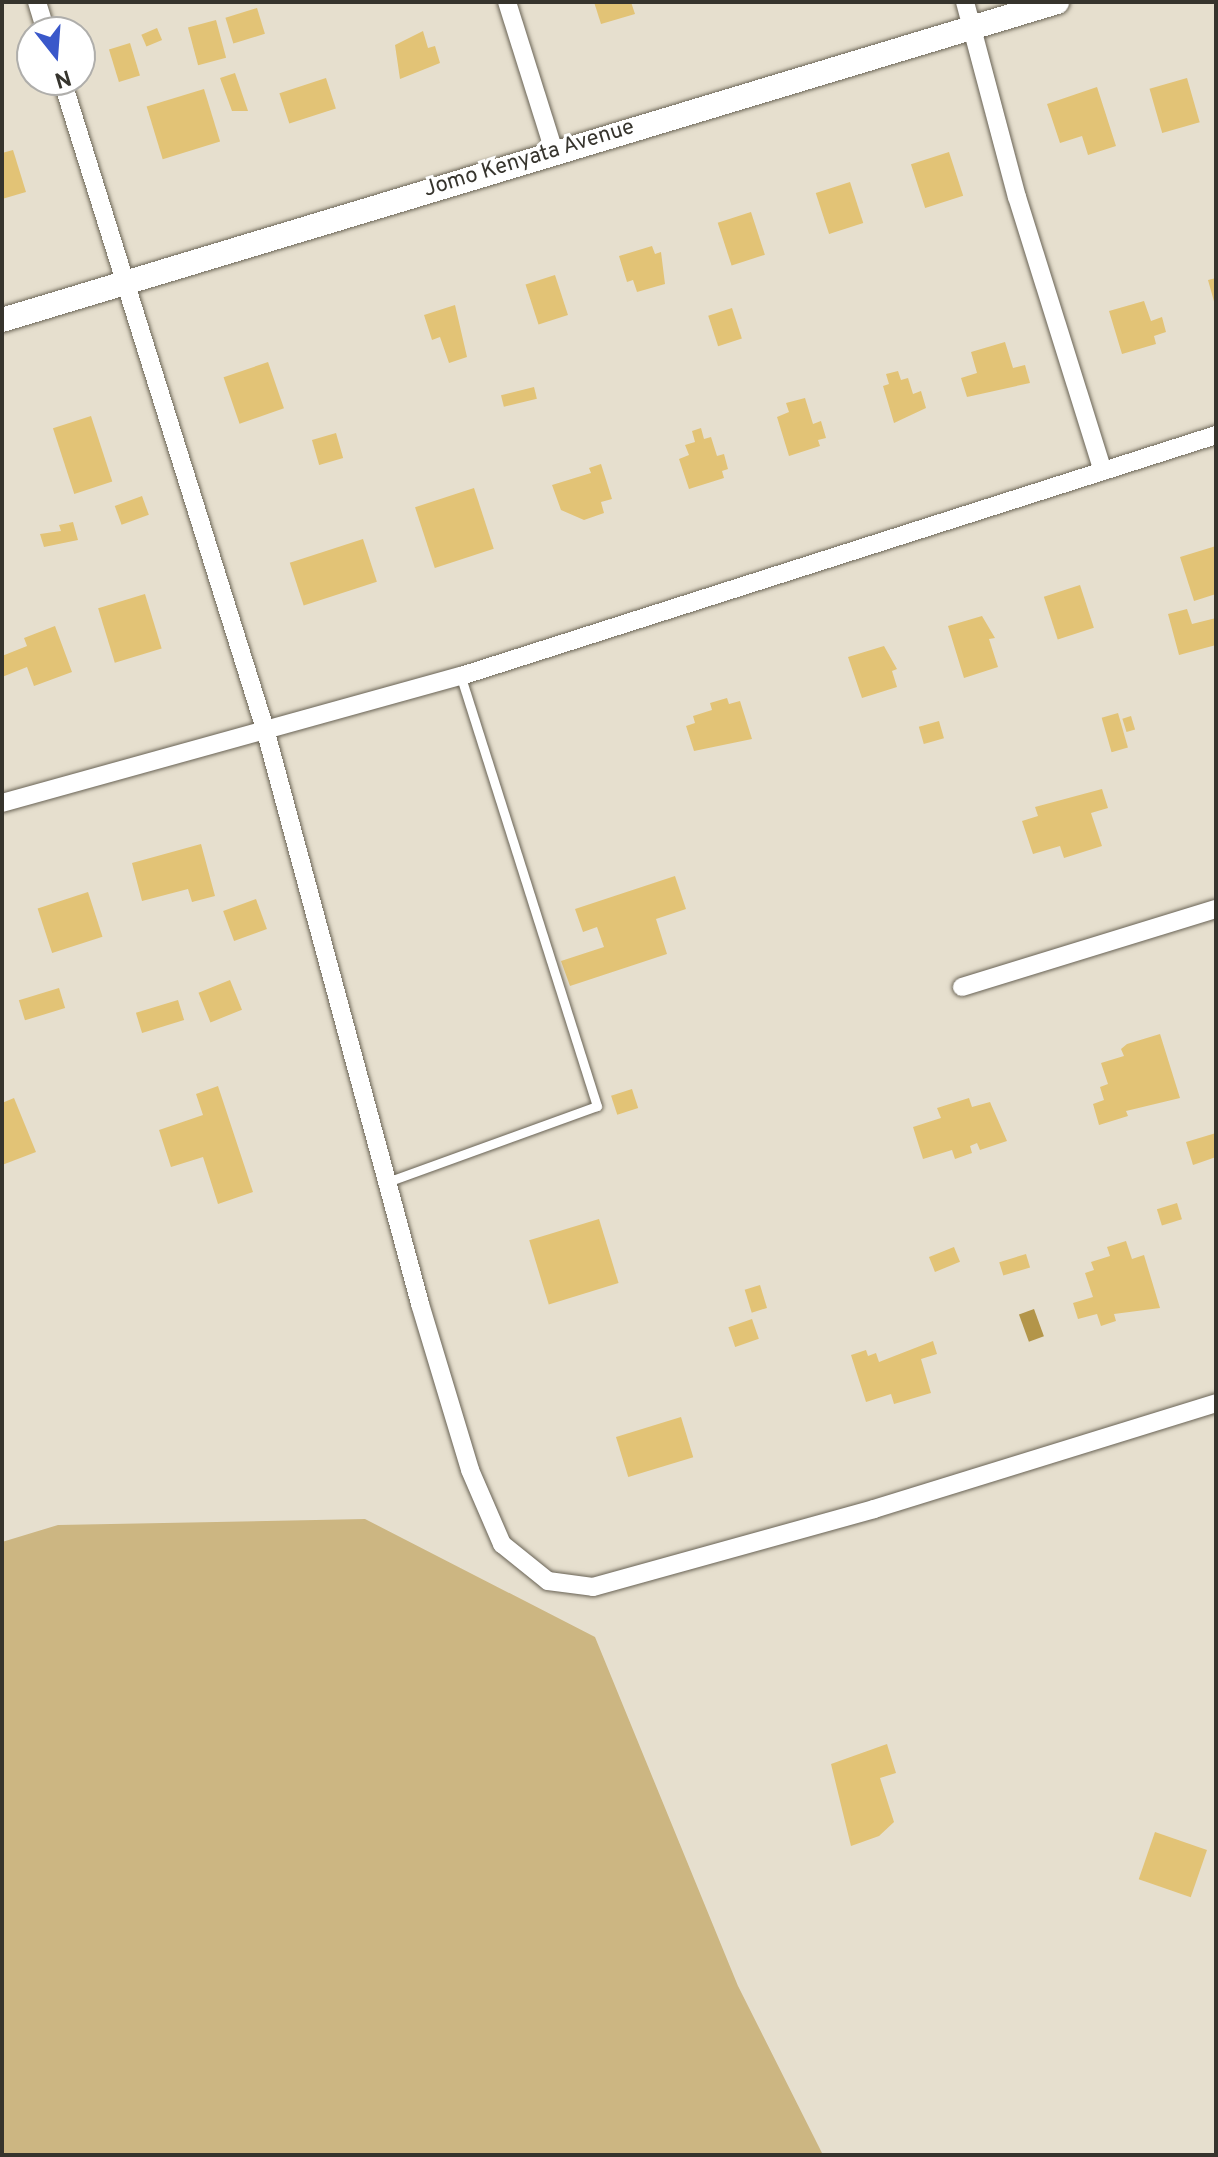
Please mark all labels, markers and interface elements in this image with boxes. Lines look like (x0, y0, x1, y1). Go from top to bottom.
north arrow (16, 16, 96, 96)
text: N (51, 62, 74, 93)
street label: Jomo Kenyata Avenue (420, 114, 638, 204)

